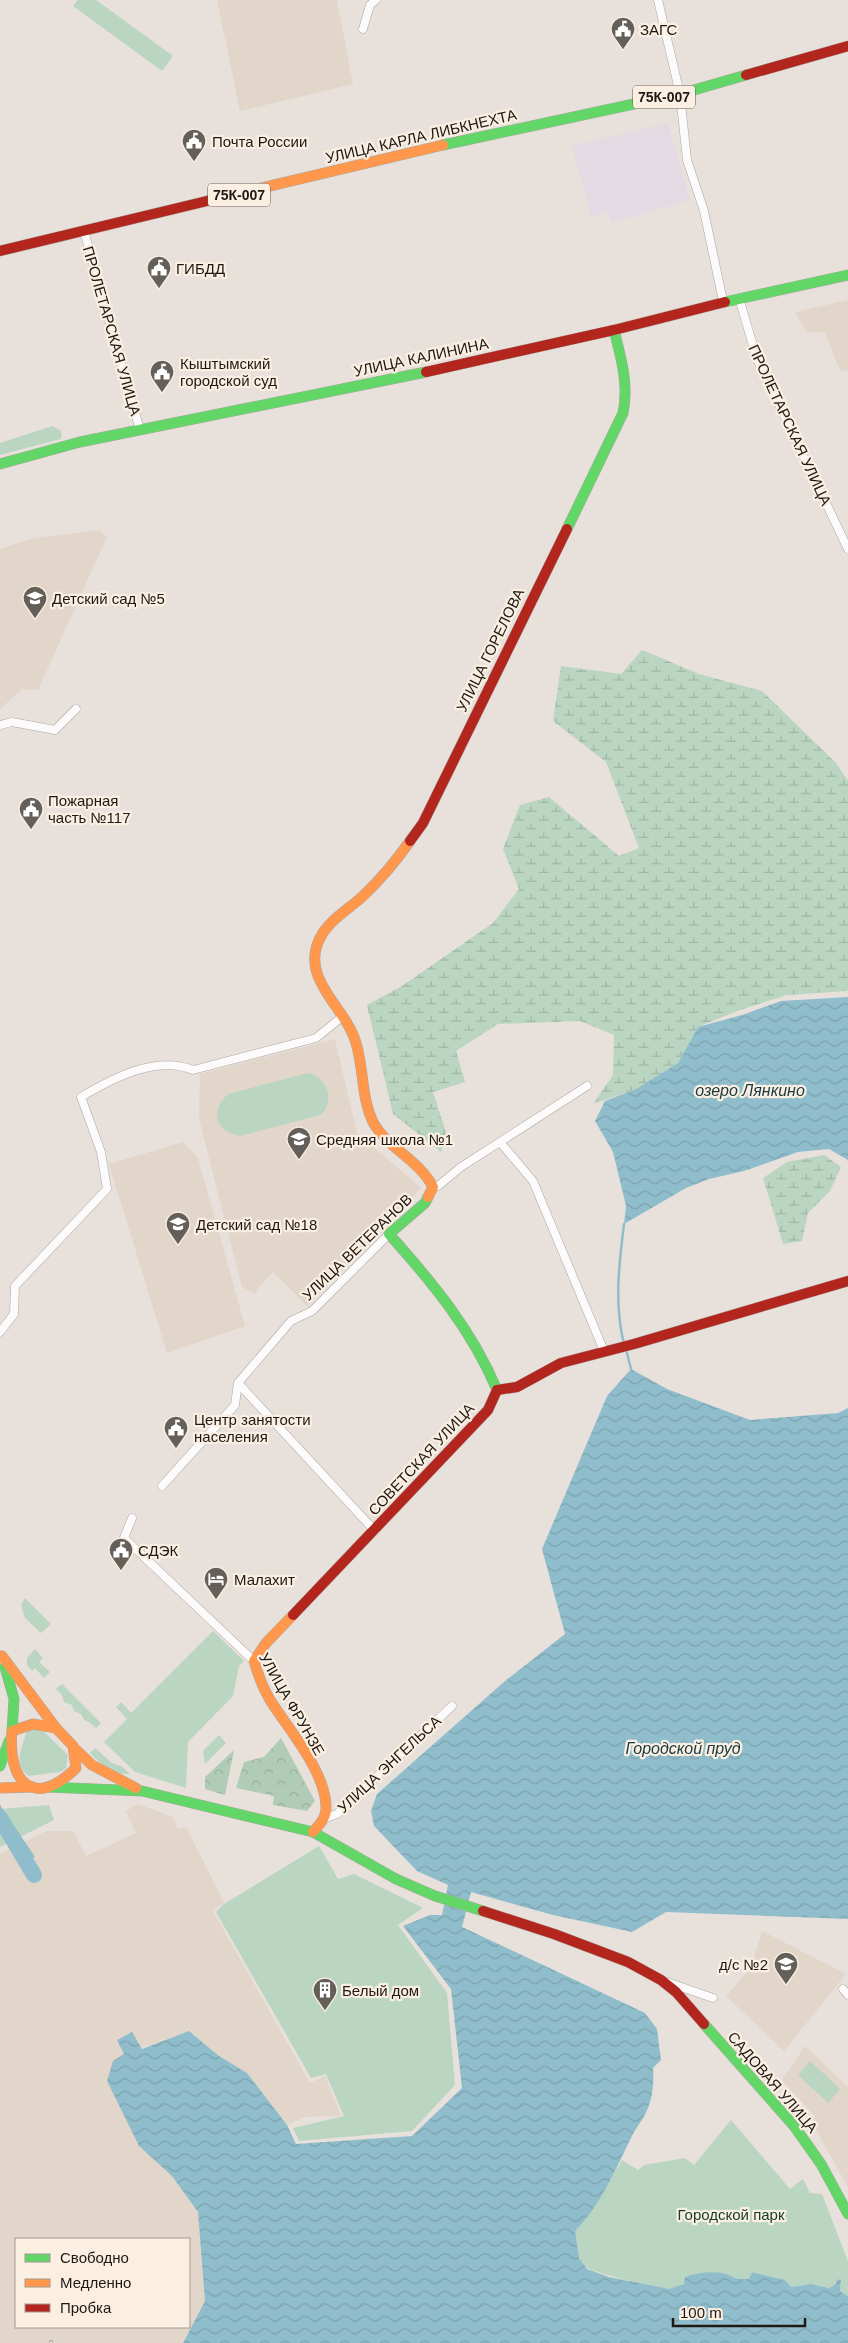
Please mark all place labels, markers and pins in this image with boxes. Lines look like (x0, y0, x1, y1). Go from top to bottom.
public building icon: ЗАГС (610, 16, 636, 50)
place label: ЗАГС (640, 21, 678, 38)
public building icon: Почта России (181, 128, 207, 162)
place label: Почта России (212, 133, 307, 150)
public building icon: ГИБДД (146, 255, 172, 289)
place label: ГИБДД (176, 260, 225, 277)
place label: Кыштымский городской суд (180, 355, 277, 389)
public building icon: Кыштымский городской суд (149, 359, 175, 393)
school or university icon: Детский сад №5 (22, 585, 48, 619)
place label: Детский сад №5 (52, 590, 165, 607)
place label: Пожарная часть №117 (48, 792, 131, 826)
public building icon: Пожарная часть №117 (18, 796, 44, 830)
school or university icon: Средняя школа №1 (286, 1126, 312, 1160)
place label: Средняя школа №1 (316, 1131, 453, 1148)
school or university icon: Детский сад №18 (165, 1211, 191, 1245)
place label: Детский сад №18 (196, 1216, 317, 1233)
place label: Центр занятости населения (194, 1411, 311, 1445)
public building icon: Центр занятости населения (163, 1415, 189, 1449)
public building icon: СДЭК (108, 1537, 134, 1571)
place label: СДЭК (138, 1542, 178, 1559)
hotel icon: Малахит (203, 1566, 229, 1600)
place label: Малахит (234, 1571, 295, 1588)
school or university icon: д/с №2 (773, 1951, 799, 1985)
place label: д/с №2 (719, 1956, 768, 1973)
building icon: Белый дом (312, 1977, 338, 2011)
place label: Белый дом (342, 1982, 419, 1999)

